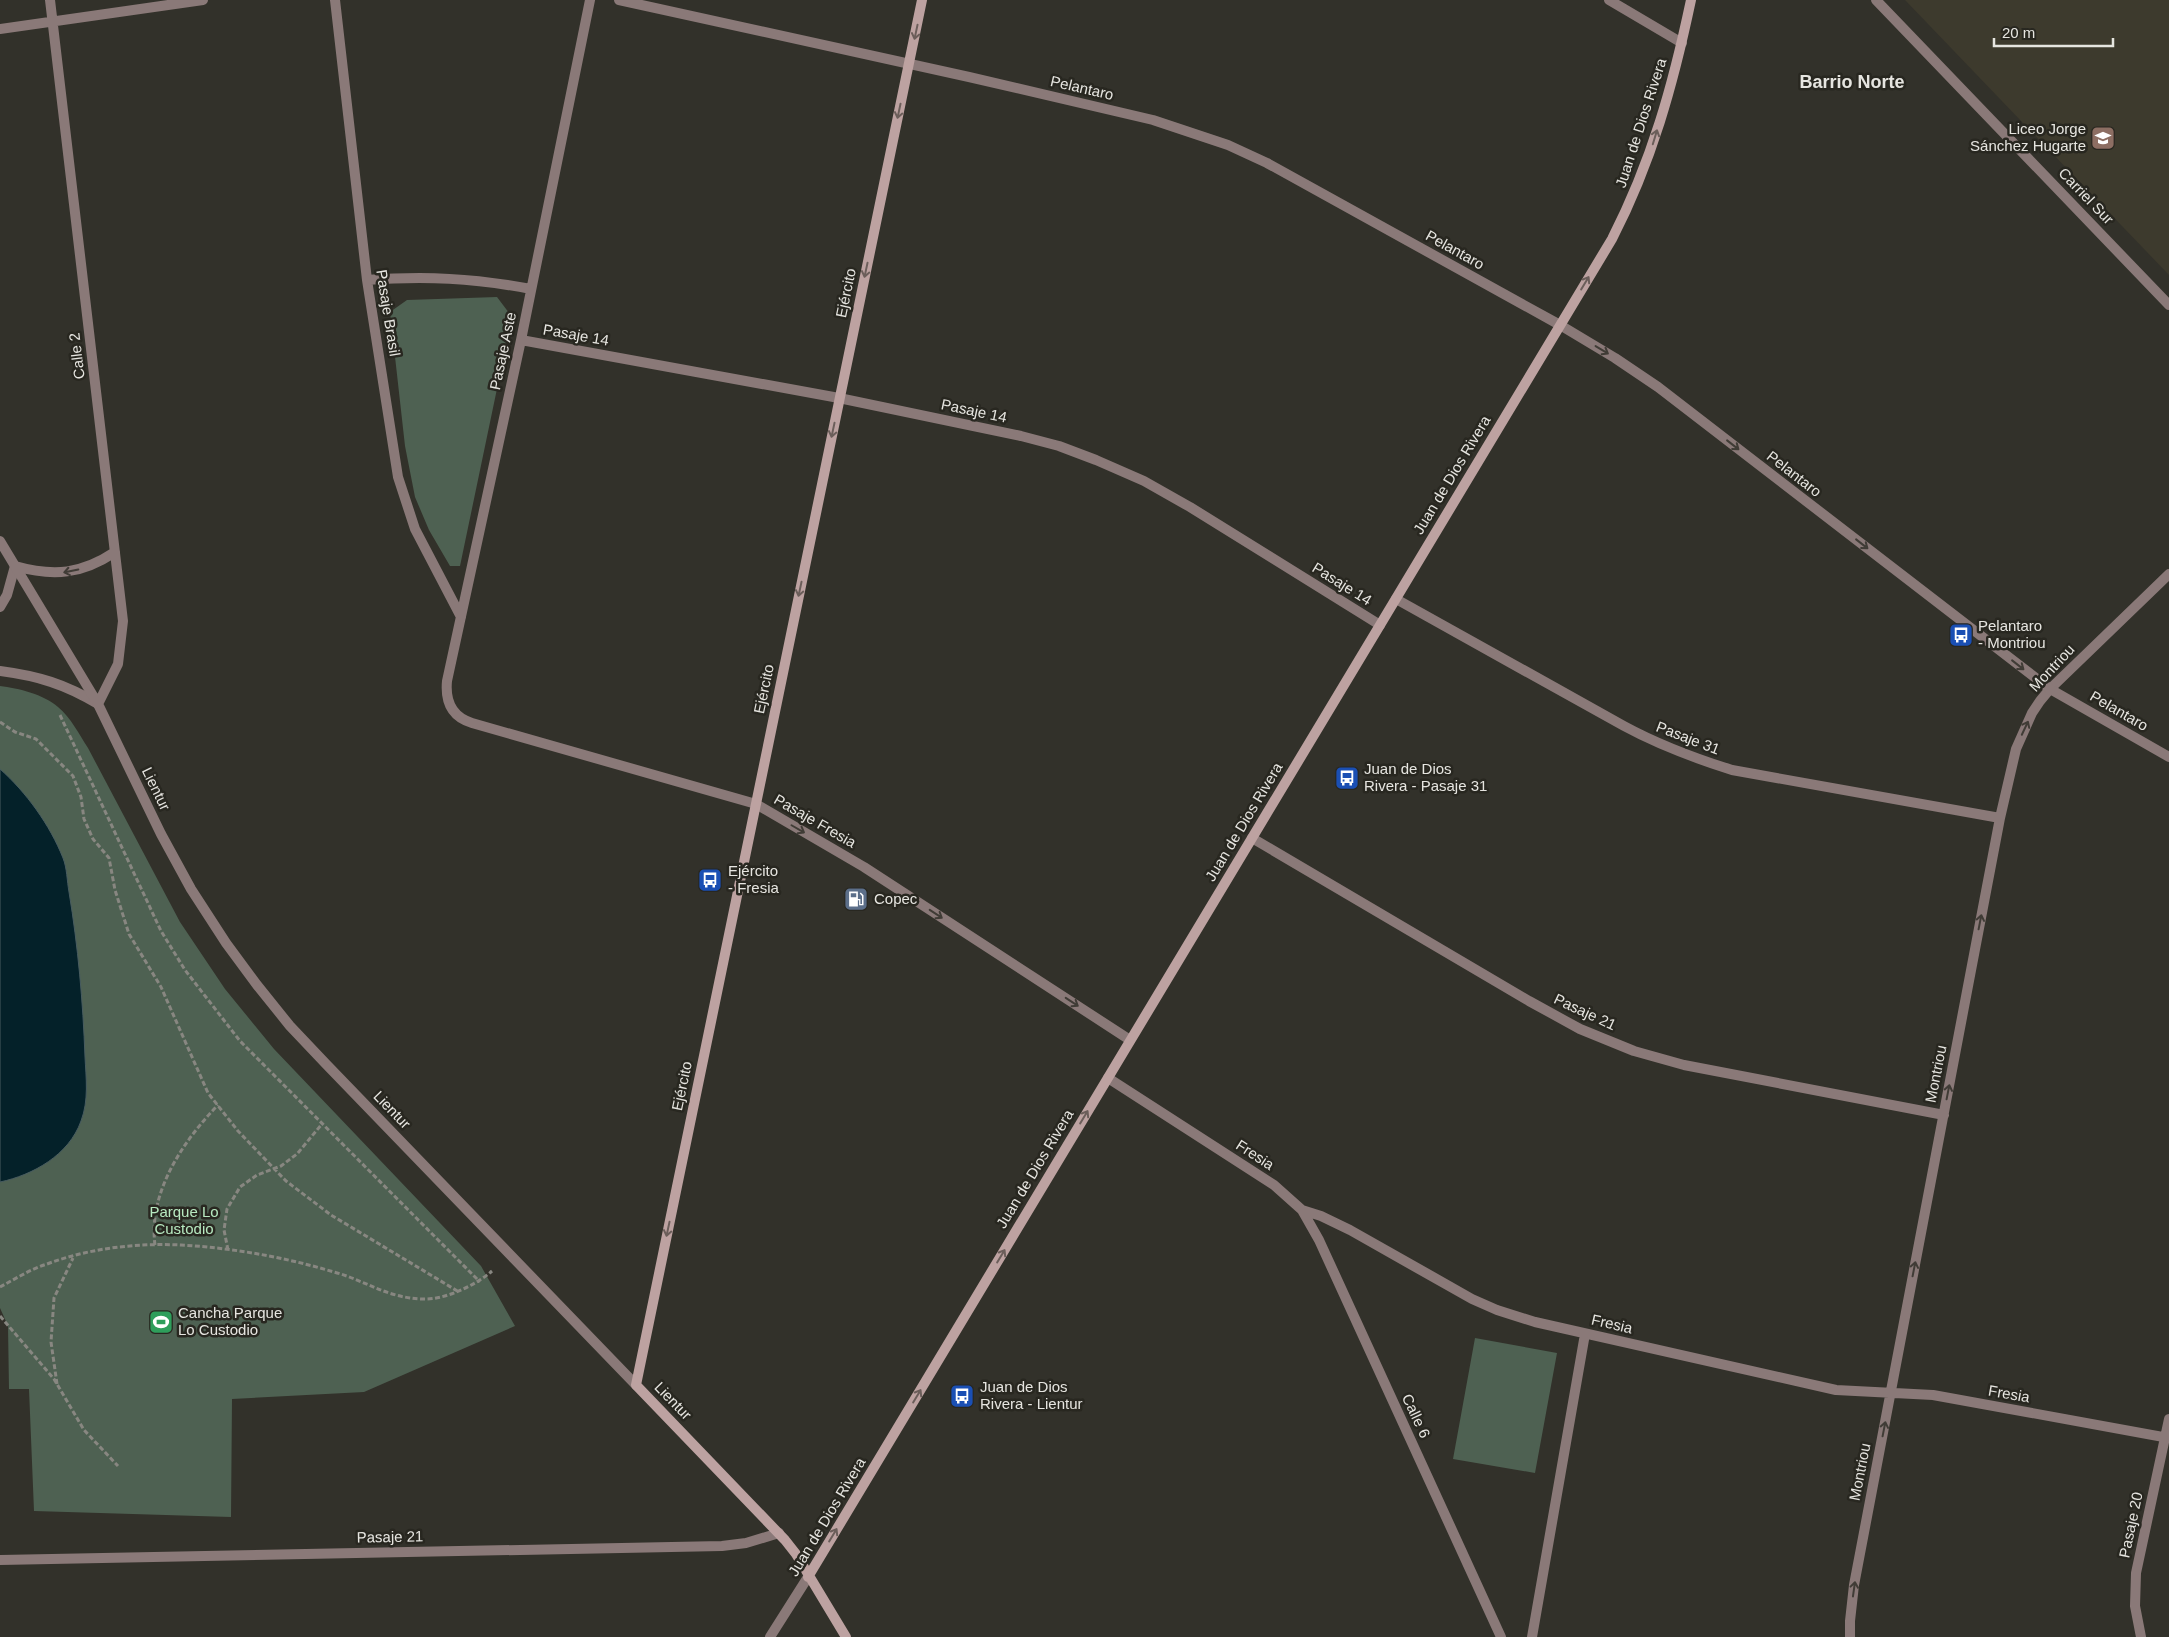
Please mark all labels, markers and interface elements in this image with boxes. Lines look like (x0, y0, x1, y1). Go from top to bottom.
scale bar (1994, 15, 2113, 47)
one-way arrow (910, 23, 920, 39)
text: 20 m (2002, 24, 2035, 41)
street label: Juan de Dios Rivera (1612, 55, 1670, 190)
street label: Pelantaro (1049, 72, 1115, 103)
district label: Barrio Norte (1799, 72, 1905, 92)
one-way arrow (894, 103, 903, 119)
place label: Liceo Jorge Sánchez Hugarte (1970, 120, 2086, 154)
school or university icon: Liceo Jorge Sánchez Hugarte (2090, 125, 2116, 151)
one-way arrow (1651, 130, 1660, 146)
street label: Carriel Sur (2055, 164, 2117, 227)
street label: Pelantaro (1423, 227, 1487, 273)
one-way arrow (861, 262, 870, 278)
street label: Ejército (832, 267, 859, 319)
street label: Pasaje Brasil (373, 268, 404, 357)
one-way arrow (1581, 277, 1591, 291)
street label: Pasaje Aste (486, 310, 519, 391)
street label: Pasaje 14 (542, 320, 610, 349)
street label: Calle 2 (65, 332, 88, 380)
one-way arrow (1594, 346, 1608, 356)
street label: Pasaje 14 (940, 395, 1009, 426)
street label: Juan de Dios Rivera (1410, 412, 1494, 537)
one-way arrow (828, 421, 837, 437)
one-way arrow (1726, 440, 1739, 451)
street label: Pelantaro (1764, 447, 1825, 500)
one-way arrow (1855, 539, 1868, 550)
street label: Pasaje 14 (1309, 559, 1375, 608)
one-way arrow (64, 567, 80, 576)
one-way arrow (795, 580, 804, 596)
place label: Pelantaro - Montriou (1978, 617, 2046, 651)
bus stop icon: Pelantaro - Montriou (1948, 622, 1974, 648)
street label: Montriou (2026, 641, 2078, 695)
one-way arrow (2012, 659, 2025, 670)
street label: Ejército (750, 663, 777, 715)
street label: Pelantaro (2087, 687, 2151, 734)
street label: Pasaje 31 (1654, 718, 1722, 757)
one-way arrow (2020, 720, 2030, 735)
street label: Juan de Dios Rivera (1202, 759, 1286, 884)
place label: Juan de Dios Rivera - Pasaje 31 (1364, 760, 1487, 794)
street label: Lientur (139, 764, 174, 813)
bus stop icon: Juan de Dios Rivera - Pasaje 31 (1334, 765, 1360, 791)
street label: Pasaje Fresia (771, 790, 860, 851)
one-way arrow (790, 824, 804, 834)
place label: Ejército - Fresia (728, 862, 779, 896)
bus stop icon: Ejército - Fresia (697, 867, 723, 893)
fuel station icon: Copec (843, 886, 869, 912)
place label: Copec (874, 890, 918, 907)
one-way arrow (929, 909, 943, 919)
one-way arrow (1976, 914, 1986, 930)
street label: Pasaje 21 (1551, 990, 1619, 1033)
one-way arrow (1065, 998, 1079, 1008)
street label: Montriou (1922, 1044, 1949, 1104)
street label: Ejército (668, 1060, 695, 1112)
one-way arrow (1943, 1085, 1953, 1101)
street label: Lientur (370, 1087, 414, 1132)
street label: Juan de Dios Rivera (993, 1106, 1077, 1231)
one-way arrow (1080, 1110, 1090, 1124)
street label: Fresia (1233, 1136, 1278, 1173)
park label: Parque Lo Custodio (149, 1203, 219, 1237)
one-way arrow (663, 1221, 672, 1237)
one-way arrow (996, 1250, 1006, 1264)
one-way arrow (1910, 1262, 1920, 1278)
place label: Cancha Parque Lo Custodio (178, 1304, 282, 1338)
sports icon: Cancha Parque Lo Custodio (148, 1309, 174, 1335)
street label: Fresia (1590, 1311, 1635, 1337)
street label: Lientur (651, 1378, 695, 1423)
place label: Juan de Dios Rivera - Lientur (980, 1378, 1083, 1412)
street label: Fresia (1987, 1382, 2032, 1406)
bus stop icon: Juan de Dios Rivera - Lientur (949, 1383, 975, 1409)
one-way arrow (912, 1389, 922, 1403)
street label: Calle 6 (1399, 1391, 1434, 1441)
one-way arrow (1880, 1421, 1889, 1437)
street label: Montriou (1846, 1442, 1873, 1502)
street label: Juan de Dios Rivera (785, 1454, 869, 1579)
street label: Pasaje 20 (2115, 1490, 2146, 1559)
street label: Pasaje 21 (356, 1527, 423, 1546)
one-way arrow (829, 1528, 839, 1542)
one-way arrow (1849, 1581, 1859, 1597)

